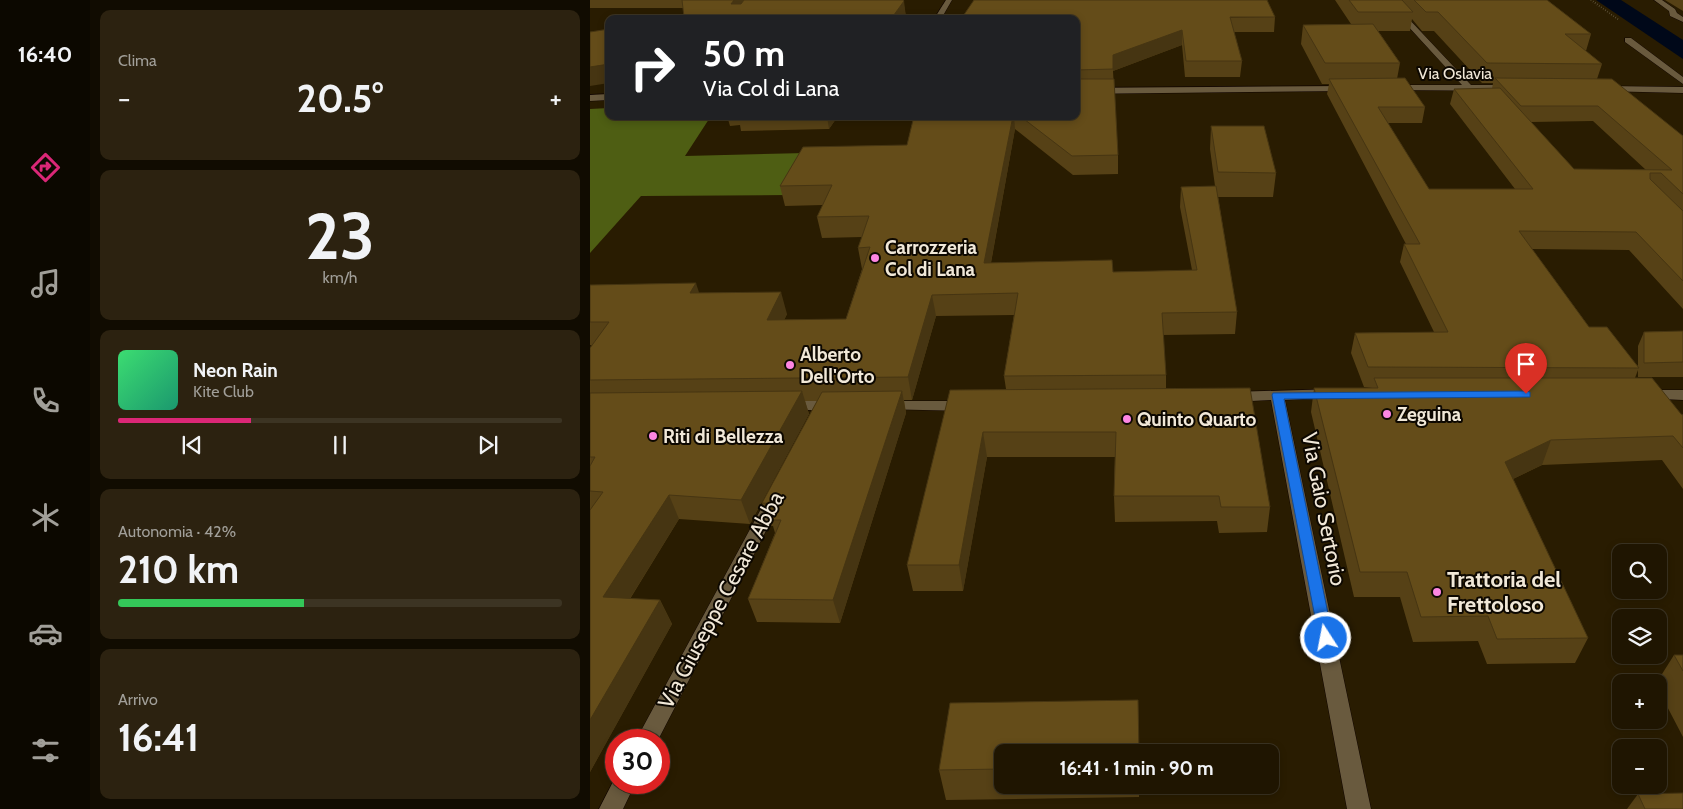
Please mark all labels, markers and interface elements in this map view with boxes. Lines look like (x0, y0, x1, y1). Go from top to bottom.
text: 50 m (703, 32, 785, 75)
icon: right (620, 35, 685, 100)
text: 16:40 (18, 41, 72, 68)
text: Clima (118, 51, 157, 70)
street label: Via Oslavia (1418, 64, 1492, 83)
text: 20.5° (297, 75, 383, 122)
text: Via Col di Lana (703, 75, 839, 102)
text: − (118, 81, 130, 115)
text: + (550, 81, 562, 115)
icon: directions (28, 150, 63, 185)
text: 23 (305, 196, 375, 275)
place label: Carrozzeria Col di Lana (885, 236, 978, 281)
marker: Carrozzeria Col di Lana (869, 252, 881, 264)
icon: music (28, 266, 63, 301)
text: km/h (322, 268, 358, 287)
place label: Alberto Dell'Orto (800, 343, 875, 388)
pin (1505, 343, 1547, 394)
icon: arrive (1512, 350, 1540, 378)
text: Neon Rain (193, 359, 278, 382)
marker: Alberto Dell'Orto (784, 359, 796, 371)
text: Kite Club (193, 382, 254, 401)
icon: phone (28, 383, 63, 418)
place label: Zeguina (1397, 403, 1462, 426)
place label: Quinto Quarto (1137, 408, 1257, 431)
marker: Zeguina (1381, 408, 1393, 420)
marker: Quinto Quarto (1121, 413, 1133, 425)
place label: Riti di Bellezza (663, 425, 784, 448)
marker: Riti di Bellezza (647, 430, 659, 442)
street label: Via Gaio Sertorio (1296, 430, 1352, 588)
icon: previous (178, 431, 206, 459)
icon: pause (326, 431, 354, 459)
icon: next (474, 431, 502, 459)
street label: Via Giuseppe Cesare Abba (652, 486, 790, 713)
icon: climate (28, 500, 63, 535)
text: Autonomia · 42% (118, 522, 236, 541)
map controls (1612, 544, 1667, 794)
button: search (1612, 544, 1667, 599)
text: 210 km (118, 546, 239, 593)
place label: Trattoria del Frettoloso (1447, 566, 1561, 618)
marker: Trattoria del Frettoloso (1431, 586, 1443, 598)
button: layers (1612, 609, 1667, 664)
position arrow (1299, 611, 1351, 663)
icon: car (28, 616, 63, 651)
button: + (1612, 674, 1667, 729)
text: Arrivo (118, 690, 158, 709)
text: 16:41 (118, 714, 199, 761)
speed limit sign: 30 (605, 729, 670, 794)
icon: filters (28, 733, 63, 768)
button: − (1612, 739, 1667, 794)
text: 16:41 · 1 min · 90 m (1059, 757, 1214, 780)

